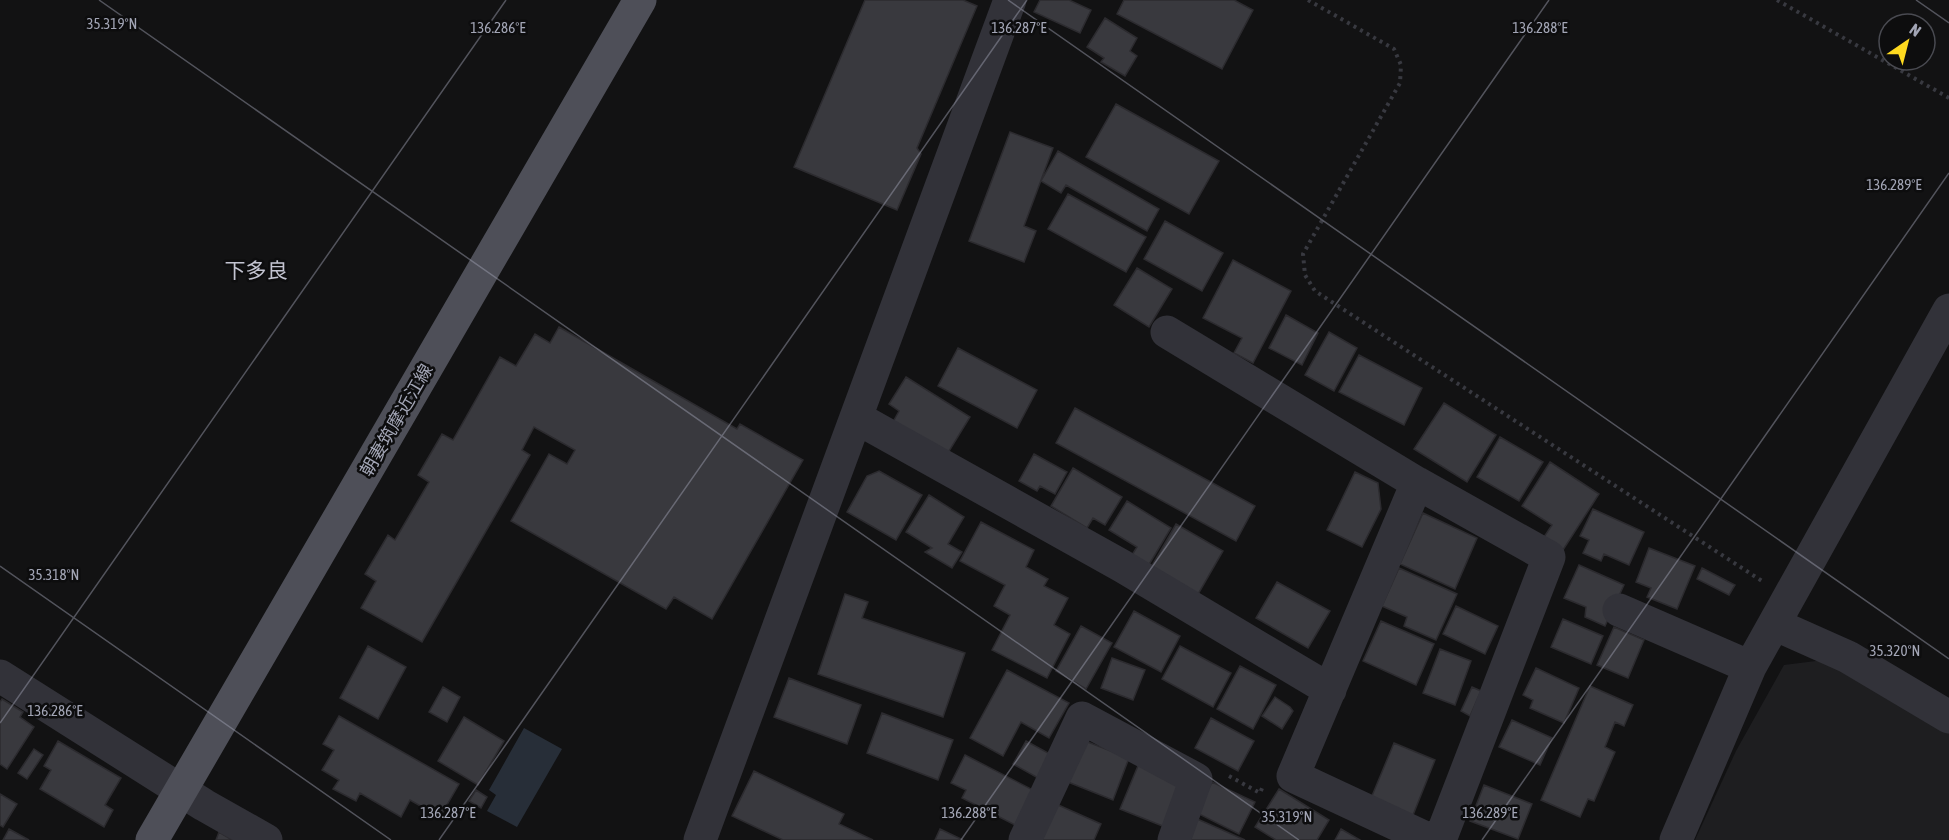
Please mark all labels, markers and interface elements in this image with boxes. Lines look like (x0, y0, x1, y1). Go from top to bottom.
north arrow (1877, 12, 1937, 72)
text: 35.319°N (87, 15, 137, 32)
text: 136.286°E (470, 19, 526, 36)
text: 136.287°E (991, 19, 1047, 36)
text: 136.288°E (1512, 19, 1568, 36)
text: N (1907, 20, 1925, 40)
text: 136.289°E (1866, 176, 1922, 193)
district label: 下多良 (225, 258, 288, 282)
street label: 朝妻筑摩近江線 (355, 360, 437, 480)
text: 35.318°N (29, 566, 79, 583)
text: 35.320°N (1870, 642, 1920, 659)
text: 136.286°E (27, 702, 83, 719)
text: 136.287°E (420, 804, 476, 821)
text: 136.288°E (941, 804, 997, 821)
text: 136.289°E (1462, 804, 1518, 821)
text: 35.319°N (1262, 808, 1312, 825)

